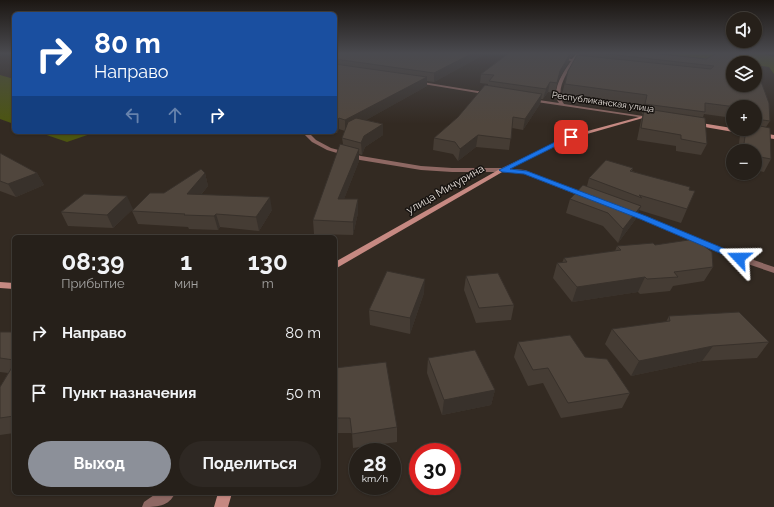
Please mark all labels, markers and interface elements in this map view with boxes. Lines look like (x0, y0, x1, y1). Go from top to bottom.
map controls (726, 12, 762, 180)
button: sound (726, 12, 762, 48)
text: 80 m (94, 27, 161, 60)
icon: right (28, 28, 80, 80)
button: layers (726, 56, 762, 92)
text: Направо (94, 61, 168, 82)
street label: Республиканская улица (551, 90, 655, 114)
button: + (726, 100, 762, 136)
icon: left (122, 104, 144, 126)
icon: ahead (164, 104, 186, 126)
icon: right (206, 104, 228, 126)
pin (554, 120, 588, 154)
icon: arrive (560, 126, 582, 148)
button: − (726, 144, 762, 180)
street label: улица Мичурина (404, 162, 486, 217)
position arrow (718, 237, 760, 279)
text: 08:39 (62, 247, 124, 276)
text: 1 (180, 247, 192, 276)
text: 130 (248, 247, 288, 276)
text: Прибытие (61, 276, 125, 291)
text: мин (174, 276, 198, 291)
text: m (262, 276, 274, 291)
icon: right (28, 322, 50, 344)
text: Направо (62, 324, 126, 342)
text: 80 m (285, 324, 321, 342)
icon: arrive (28, 382, 50, 404)
text: Пункт назначения (62, 384, 196, 402)
text: 50 m (286, 384, 321, 402)
button: Выход (28, 441, 171, 487)
button: Поделиться (179, 441, 321, 487)
speed limit sign: 30 (409, 443, 461, 495)
text: 28 (363, 452, 387, 476)
text: km/h (362, 473, 388, 484)

